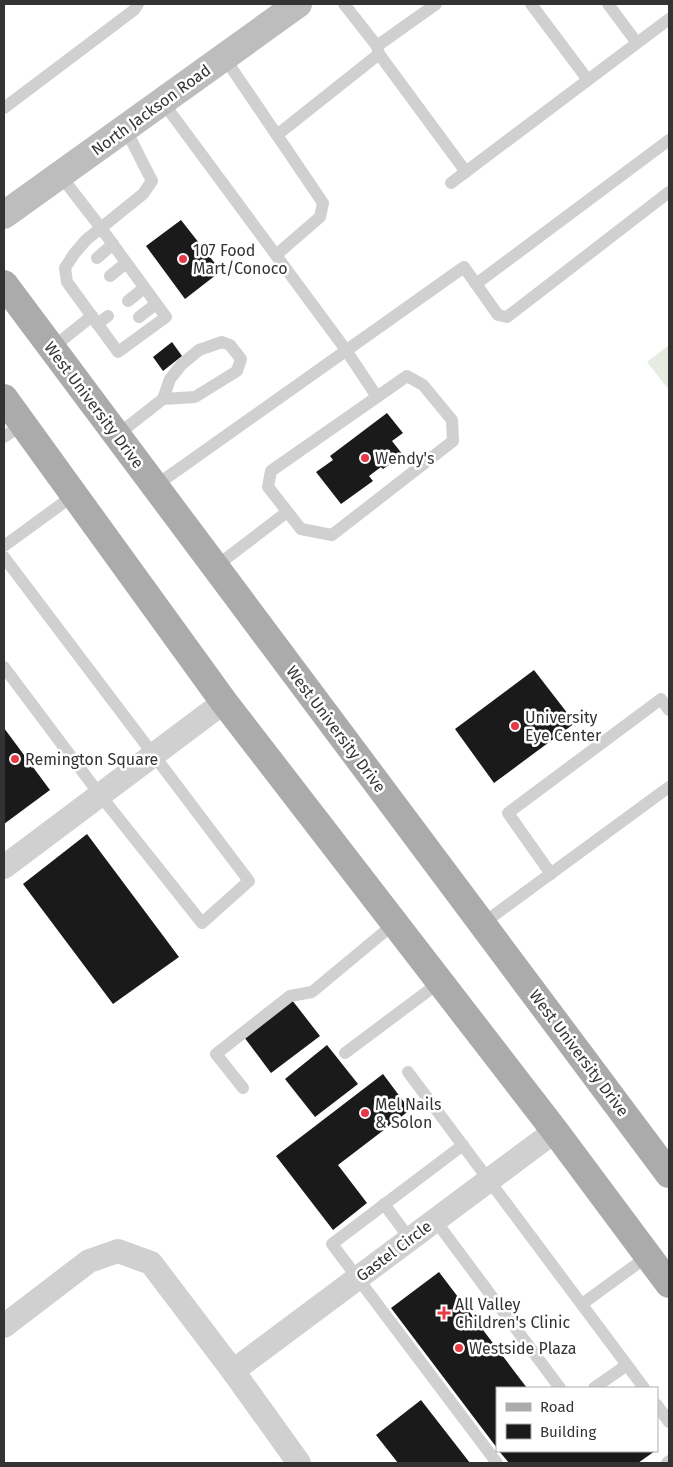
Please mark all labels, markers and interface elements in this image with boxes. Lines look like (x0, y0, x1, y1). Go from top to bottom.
street label: North Jackson Road (88, 60, 214, 160)
place label: 107 Food Mart/Conoco (193, 241, 287, 278)
marker: 107 Food Mart/Conoco (177, 253, 189, 265)
street label: West University Drive (40, 338, 148, 472)
place label: Wendy's (375, 449, 434, 468)
marker: Wendy's (359, 452, 371, 464)
street label: West University Drive (282, 662, 390, 796)
place label: University Eye Center (525, 708, 602, 745)
marker: University Eye Center (509, 720, 521, 732)
place label: Remington Square (25, 750, 158, 769)
marker: Remington Square (9, 753, 21, 765)
street label: West University Drive (525, 986, 633, 1120)
place label: Mel Nails & Solon (375, 1095, 441, 1132)
marker: Mel Nails & Solon (359, 1107, 371, 1119)
street label: Gastel Circle (353, 1216, 435, 1286)
place label: All Valley Children's Clinic (455, 1295, 570, 1332)
marker: All Valley Children's Clinic (437, 1306, 451, 1320)
place label: Westside Plaza (469, 1339, 576, 1358)
marker: Westside Plaza (453, 1342, 465, 1354)
legend (496, 1387, 658, 1452)
text: Road (540, 1398, 575, 1416)
text: Building (540, 1423, 596, 1441)

